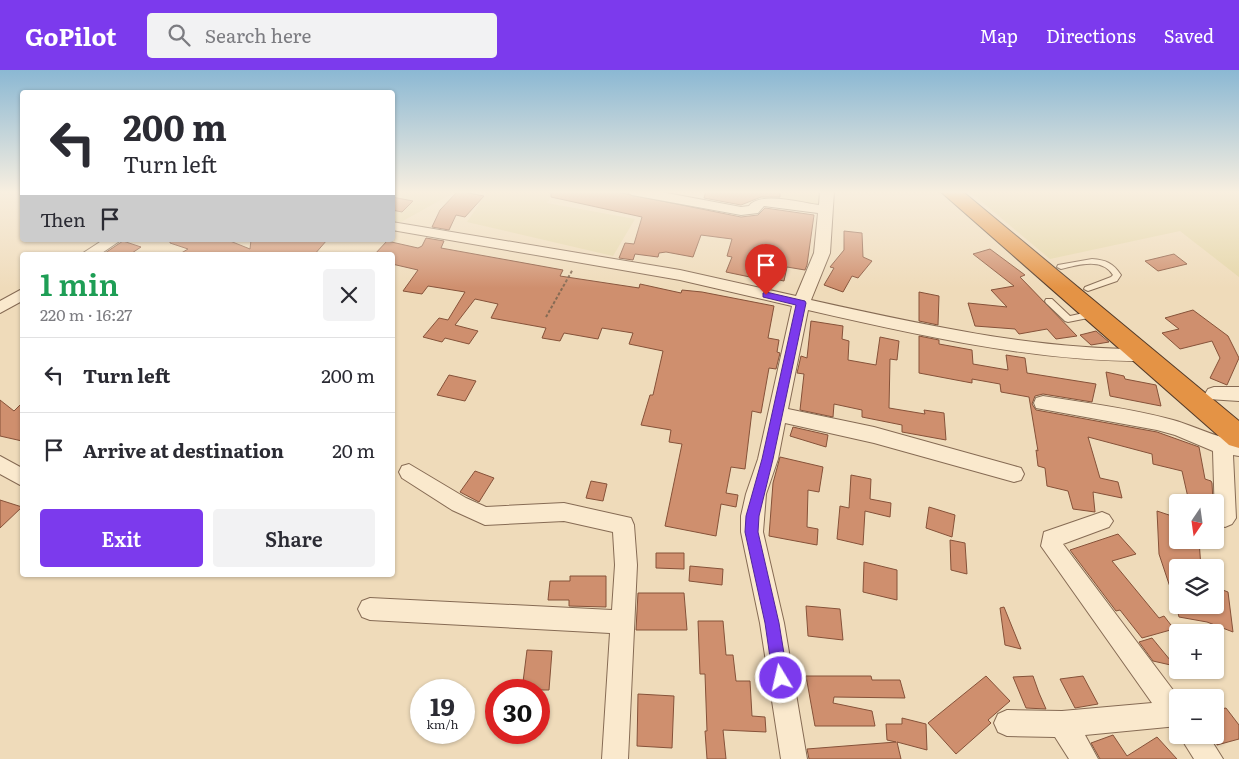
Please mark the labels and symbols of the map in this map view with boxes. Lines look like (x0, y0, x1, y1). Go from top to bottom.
pin (745, 244, 787, 295)
north arrow (1169, 494, 1224, 549)
position arrow (754, 651, 806, 703)
speed limit sign: 30 (485, 679, 550, 744)

